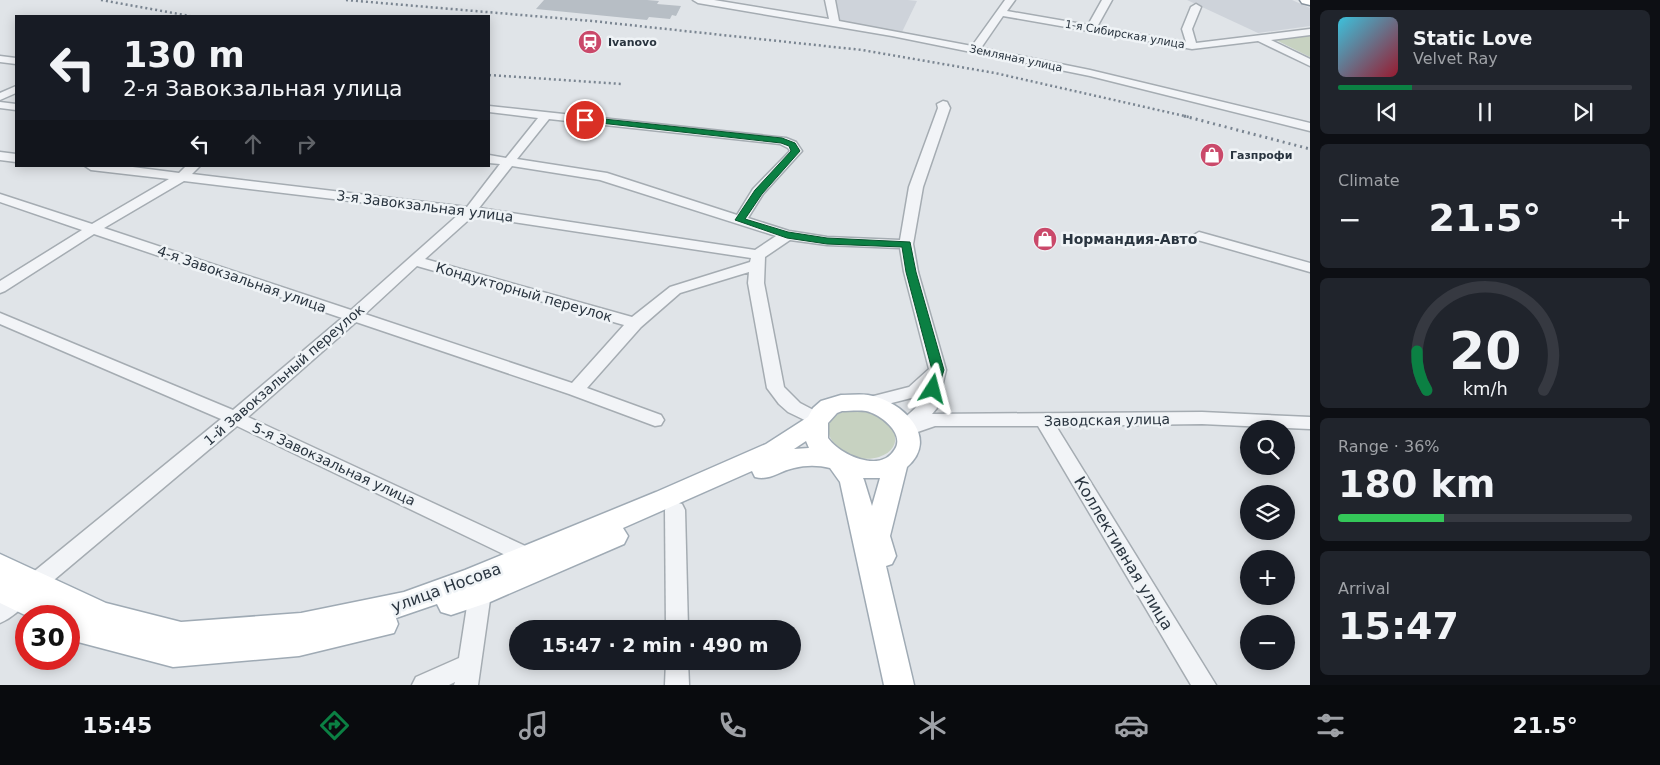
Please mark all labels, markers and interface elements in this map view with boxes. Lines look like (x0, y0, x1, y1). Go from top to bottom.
street label: 1-я Сибирская улица (1064, 18, 1186, 51)
text: Static Love (1413, 27, 1533, 49)
station icon: Ivanovo (577, 29, 603, 55)
icon: left (40, 35, 105, 100)
text: 130 m (123, 35, 245, 75)
place label: Ivanovo (608, 36, 657, 49)
street label: Земляная улица (968, 42, 1064, 75)
text: Velvet Ray (1413, 49, 1498, 68)
text: 2-я Завокзальная улица (123, 76, 403, 101)
icon: previous (1373, 98, 1401, 126)
icon: pause (1471, 98, 1499, 126)
icon: next (1569, 98, 1597, 126)
pin (564, 99, 606, 141)
icon: arrive (571, 106, 599, 134)
icon: left (186, 130, 214, 158)
icon: ahead (239, 130, 267, 158)
icon: right (292, 130, 320, 158)
shop icon: Газпрофи (1199, 142, 1225, 168)
place label: Газпрофи (1230, 149, 1292, 162)
text: Climate (1338, 171, 1400, 190)
street label: 3-я Завокзальная улица (336, 187, 514, 225)
text: 21.5° (1429, 196, 1541, 240)
text: − (1338, 203, 1361, 236)
text: + (1609, 203, 1632, 236)
shop icon: Нормандия-Авто (1032, 226, 1058, 252)
place label: Нормандия-Авто (1062, 231, 1198, 247)
street label: 4-я Завокзальная улица (155, 242, 329, 316)
street label: Кондукторный переулок (434, 259, 614, 325)
street label: 1-й Завокзальный переулок (201, 301, 367, 449)
text: 20 (1449, 321, 1521, 381)
position arrow (906, 362, 958, 414)
text: km/h (1462, 378, 1508, 399)
street label: Заводская улица (1044, 411, 1170, 429)
street label: 5-я Завокзальная улица (250, 419, 418, 509)
map controls (1240, 420, 1295, 670)
button: search (1240, 420, 1295, 475)
text: Range · 36% (1338, 437, 1440, 456)
text: 180 km (1338, 462, 1495, 506)
street label: Коллективная улица (1070, 473, 1177, 634)
button: layers (1240, 485, 1295, 540)
button: + (1240, 550, 1295, 605)
street label: улица Носова (389, 559, 504, 616)
text: Arrival (1338, 579, 1390, 598)
text: 15:47 (1338, 604, 1459, 648)
speed limit sign: 30 (15, 605, 80, 670)
button: − (1240, 615, 1295, 670)
text: 15:47 · 2 min · 490 m (541, 634, 769, 656)
icon: directions (317, 708, 352, 743)
icon: music (516, 708, 551, 743)
icon: phone (715, 708, 750, 743)
icon: climate (915, 708, 950, 743)
icon: car (1114, 708, 1149, 743)
icon: filters (1313, 708, 1348, 743)
text: 15:45 (82, 713, 152, 738)
text: 21.5° (1512, 713, 1578, 738)

